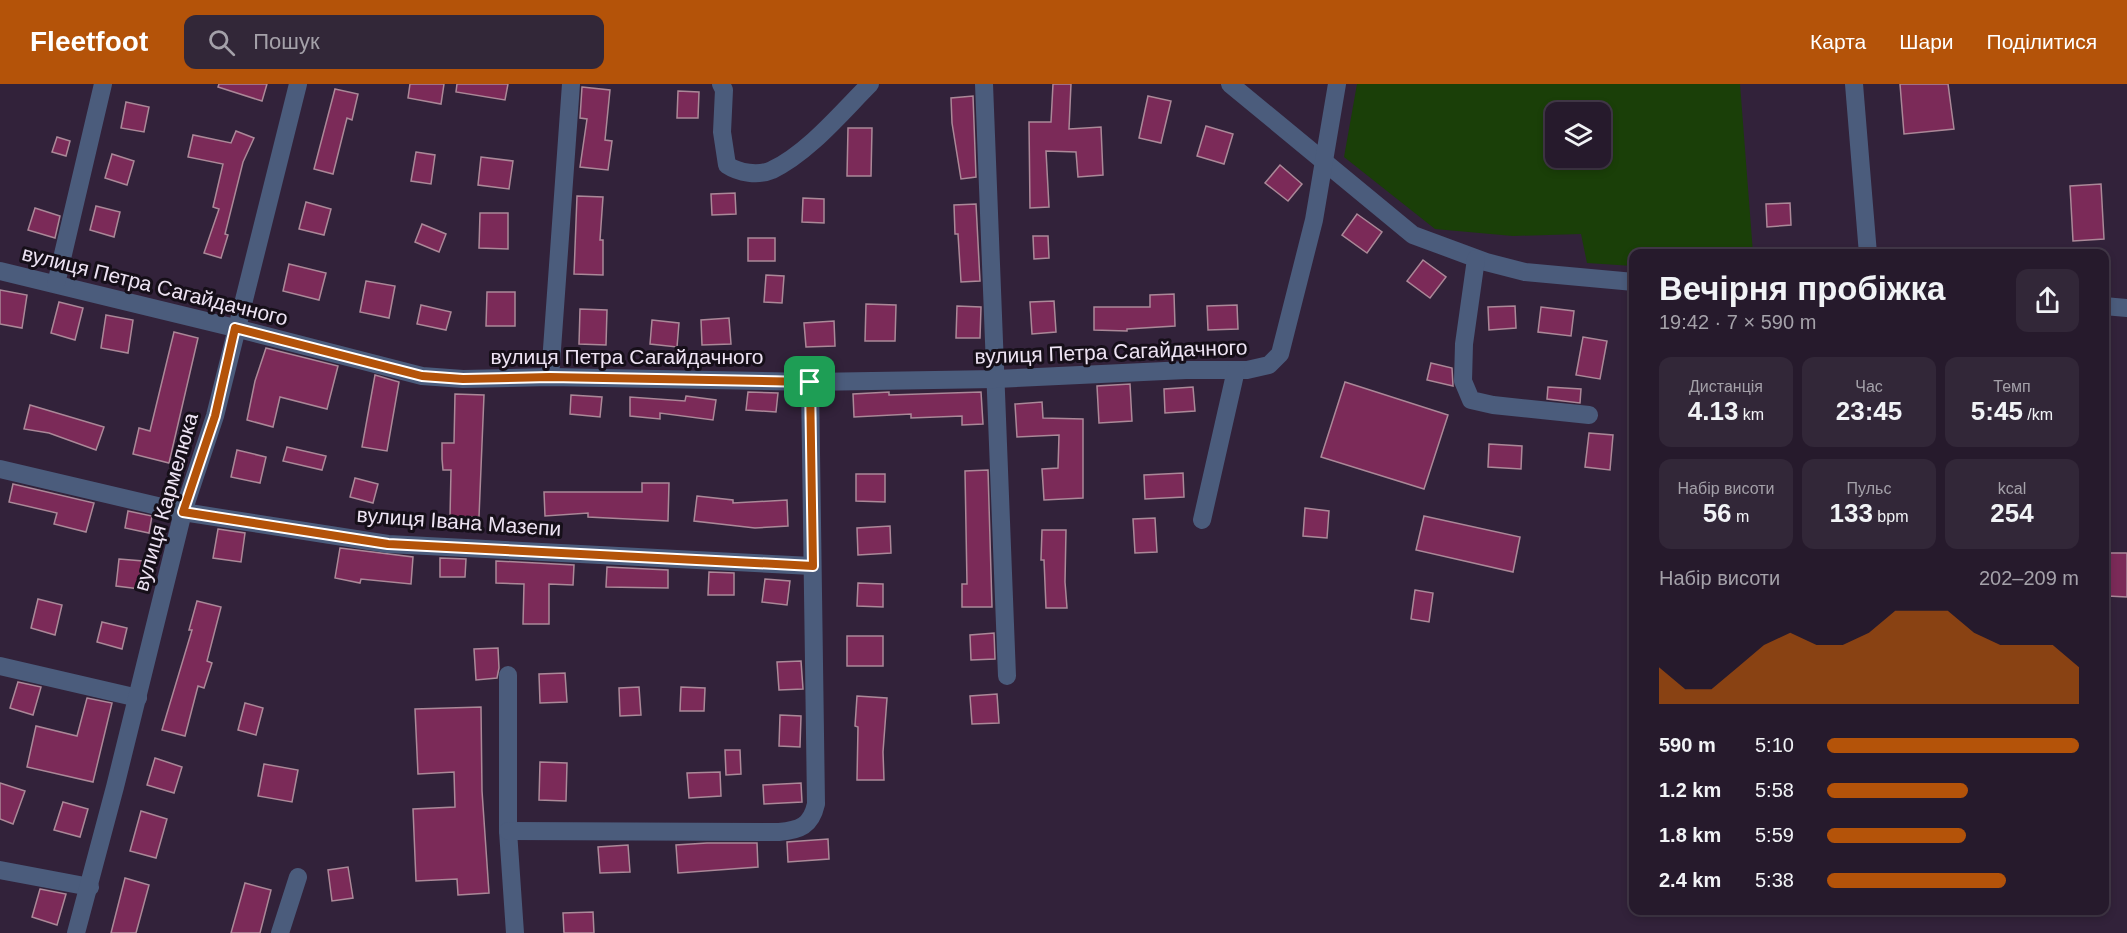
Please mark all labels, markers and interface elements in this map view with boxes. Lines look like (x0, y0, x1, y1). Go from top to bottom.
search box (184, 15, 604, 69)
text: Fleetfoot (30, 26, 148, 57)
icon: search (205, 26, 238, 59)
text: Пошук (253, 29, 320, 54)
text: Карта (1810, 30, 1866, 53)
text: Шари (1899, 30, 1954, 53)
text: Поділитися (1987, 30, 2097, 53)
map controls (1545, 102, 1611, 168)
button: layers (1545, 102, 1611, 168)
street label: вулиця Петра Сагайдачного (20, 241, 290, 330)
button: share (2016, 269, 2079, 332)
text: Вечірня пробіжка (1659, 270, 1945, 307)
text: 19:42 · 7 × 590 m (1659, 311, 1816, 333)
street label: вулиця Петра Сагайдачного (974, 335, 1248, 368)
street label: вулиця Петра Сагайдачного (490, 345, 764, 368)
pin (784, 356, 835, 407)
icon: arrive (793, 365, 826, 398)
text: Дистанція (1689, 378, 1763, 395)
text: Час (1855, 378, 1883, 395)
text: Темп (1993, 378, 2031, 395)
text: 4.13 (1688, 396, 1738, 426)
text: 23:45 (1836, 396, 1902, 426)
text: 5:45 (1971, 396, 2023, 426)
text: km (1738, 406, 1764, 423)
text: /km (2023, 406, 2053, 423)
street label: вулиця Кармелюка (129, 410, 202, 594)
text: Набір висоти (1678, 480, 1774, 497)
text: Пульс (1847, 480, 1891, 497)
text: kcal (1998, 480, 2026, 497)
text: 56 (1703, 498, 1732, 528)
text: 133 (1830, 498, 1873, 528)
text: 254 (1990, 498, 2034, 528)
street label: вулиця Івана Мазепи (356, 503, 562, 540)
text: m (1732, 508, 1749, 525)
text: bpm (1873, 508, 1908, 525)
text: Набір висоти (1659, 567, 1780, 589)
text: 202–209 m (1979, 567, 2079, 589)
text: 590 m (1659, 734, 1716, 756)
text: 5:10 (1755, 734, 1794, 756)
text: 1.2 km (1659, 779, 1721, 801)
text: 5:58 (1755, 779, 1794, 801)
text: 1.8 km (1659, 824, 1721, 846)
text: 5:59 (1755, 824, 1794, 846)
text: 2.4 km (1659, 869, 1721, 891)
text: 5:38 (1755, 869, 1794, 891)

